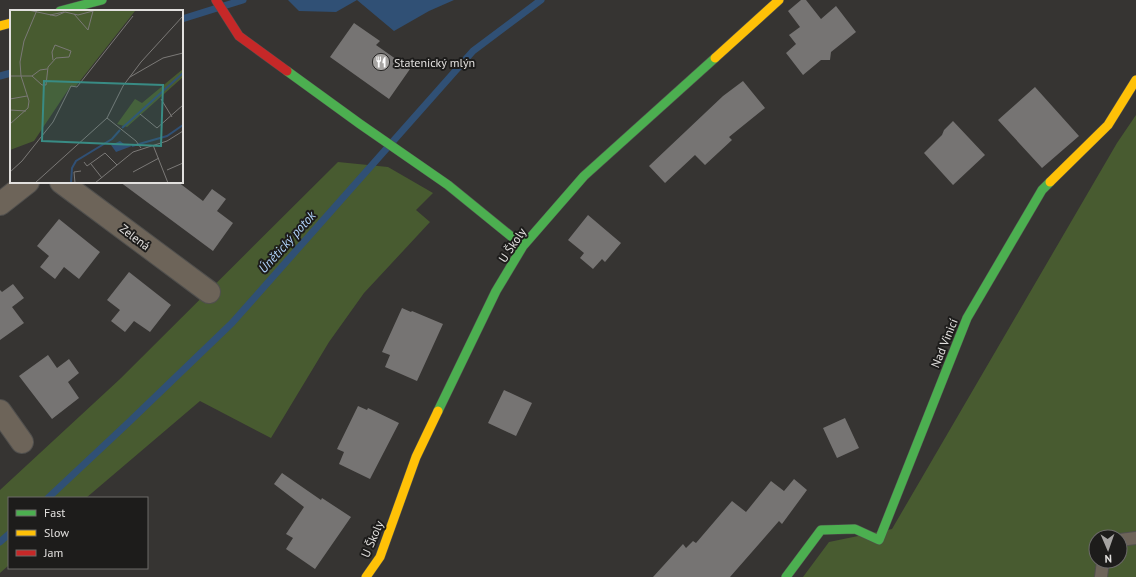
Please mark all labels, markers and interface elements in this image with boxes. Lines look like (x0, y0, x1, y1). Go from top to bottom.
inset map (10, 10, 183, 183)
restaurant icon: Statenický mlýn (371, 52, 391, 72)
place label: Statenický mlýn (394, 55, 475, 70)
water label: Únětický potok (255, 207, 320, 277)
street label: Zelená (117, 221, 153, 253)
street label: U Školy (495, 225, 529, 265)
street label: Nad Vinicí (927, 316, 961, 370)
legend (8, 497, 148, 569)
text: Fast (44, 505, 65, 520)
street label: U Školy (358, 518, 387, 560)
text: Slow (44, 525, 69, 540)
north arrow (1088, 529, 1128, 569)
text: Jam (43, 545, 63, 560)
text: N (1104, 552, 1112, 566)

